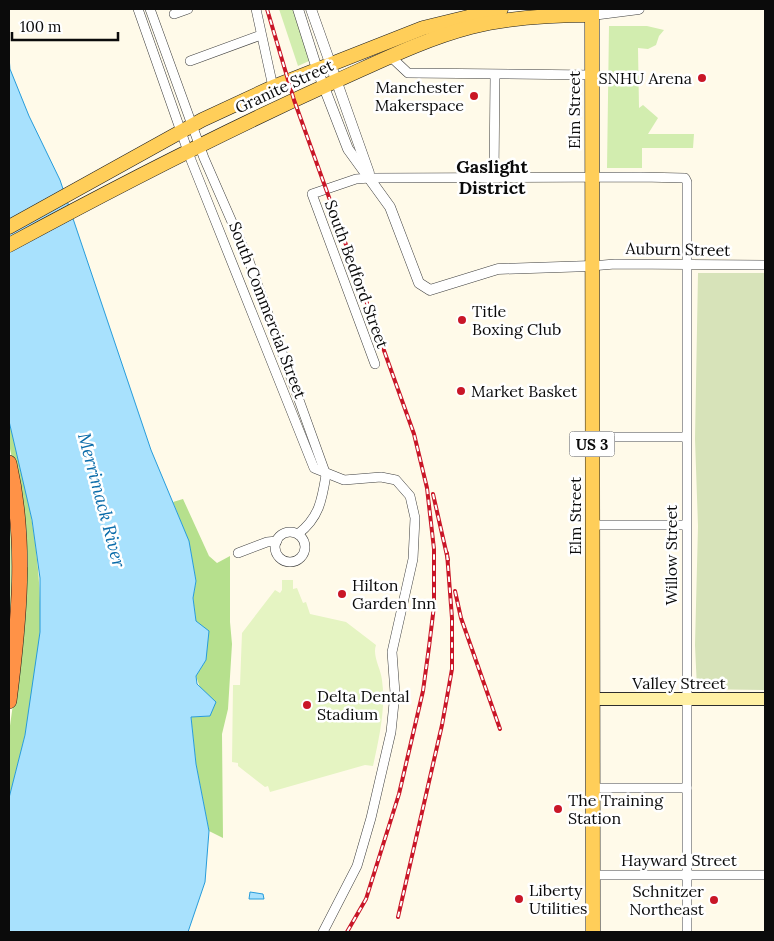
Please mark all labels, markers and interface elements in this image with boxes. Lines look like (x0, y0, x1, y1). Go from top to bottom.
scale bar (12, 10, 119, 42)
text: 100 m (20, 17, 61, 36)
street label: Granite Street (232, 54, 337, 117)
place label: SNHU Arena (599, 68, 692, 88)
street label: Elm Street (564, 70, 584, 149)
marker: SNHU Arena (696, 72, 708, 84)
place label: Manchester Makerspace (375, 77, 464, 115)
marker: Manchester Makerspace (468, 90, 480, 102)
district label: Gaslight District (456, 155, 528, 199)
street label: South Bedford Street (321, 197, 393, 352)
street label: South Commercial Street (225, 219, 311, 402)
street label: Auburn Street (625, 238, 731, 260)
place label: Title Boxing Club (472, 301, 561, 339)
marker: Title Boxing Club (456, 314, 468, 326)
place label: Market Basket (471, 381, 578, 401)
marker: Market Basket (455, 385, 467, 397)
water label: Merrimack River (73, 430, 131, 571)
road number: US 3 (570, 432, 614, 456)
street label: Elm Street (565, 476, 585, 555)
street label: Willow Street (661, 504, 681, 605)
place label: Hilton Garden Inn (352, 575, 436, 613)
marker: Hilton Garden Inn (336, 588, 348, 600)
street label: Valley Street (631, 673, 727, 693)
place label: Delta Dental Stadium (317, 686, 410, 724)
marker: Delta Dental Stadium (301, 699, 313, 711)
place label: The Training Station (568, 790, 664, 828)
marker: The Training Station (552, 803, 564, 815)
street label: Hayward Street (621, 850, 738, 870)
place label: Liberty Utilities (529, 880, 588, 918)
place label: Schnitzer Northeast (629, 881, 705, 919)
marker: Liberty Utilities (513, 893, 525, 905)
marker: Schnitzer Northeast (708, 894, 720, 906)

